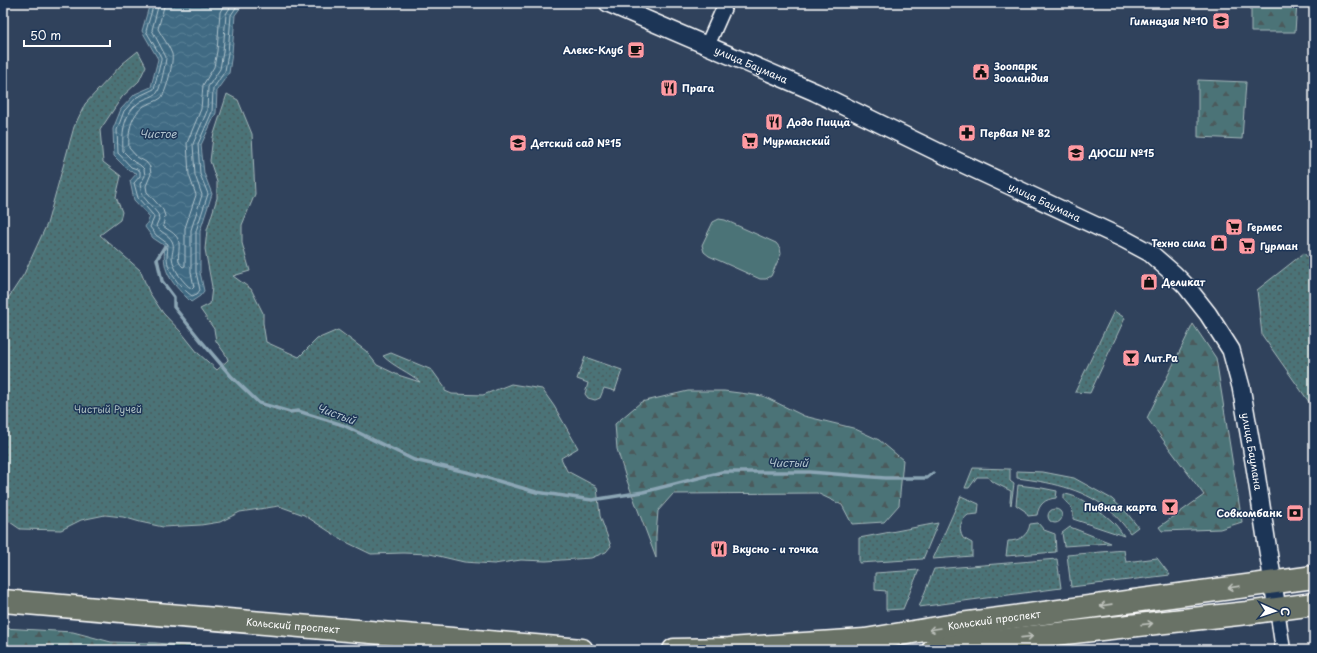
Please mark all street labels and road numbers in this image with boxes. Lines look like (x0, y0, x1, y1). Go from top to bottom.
street label: улица Баумана (713, 42, 791, 87)
street label: улица Баумана (1006, 178, 1084, 225)
street label: улица Баумана (1239, 412, 1267, 492)
street label: Кольский проспект (946, 605, 1042, 633)
street label: Кольский проспект (246, 614, 341, 636)

